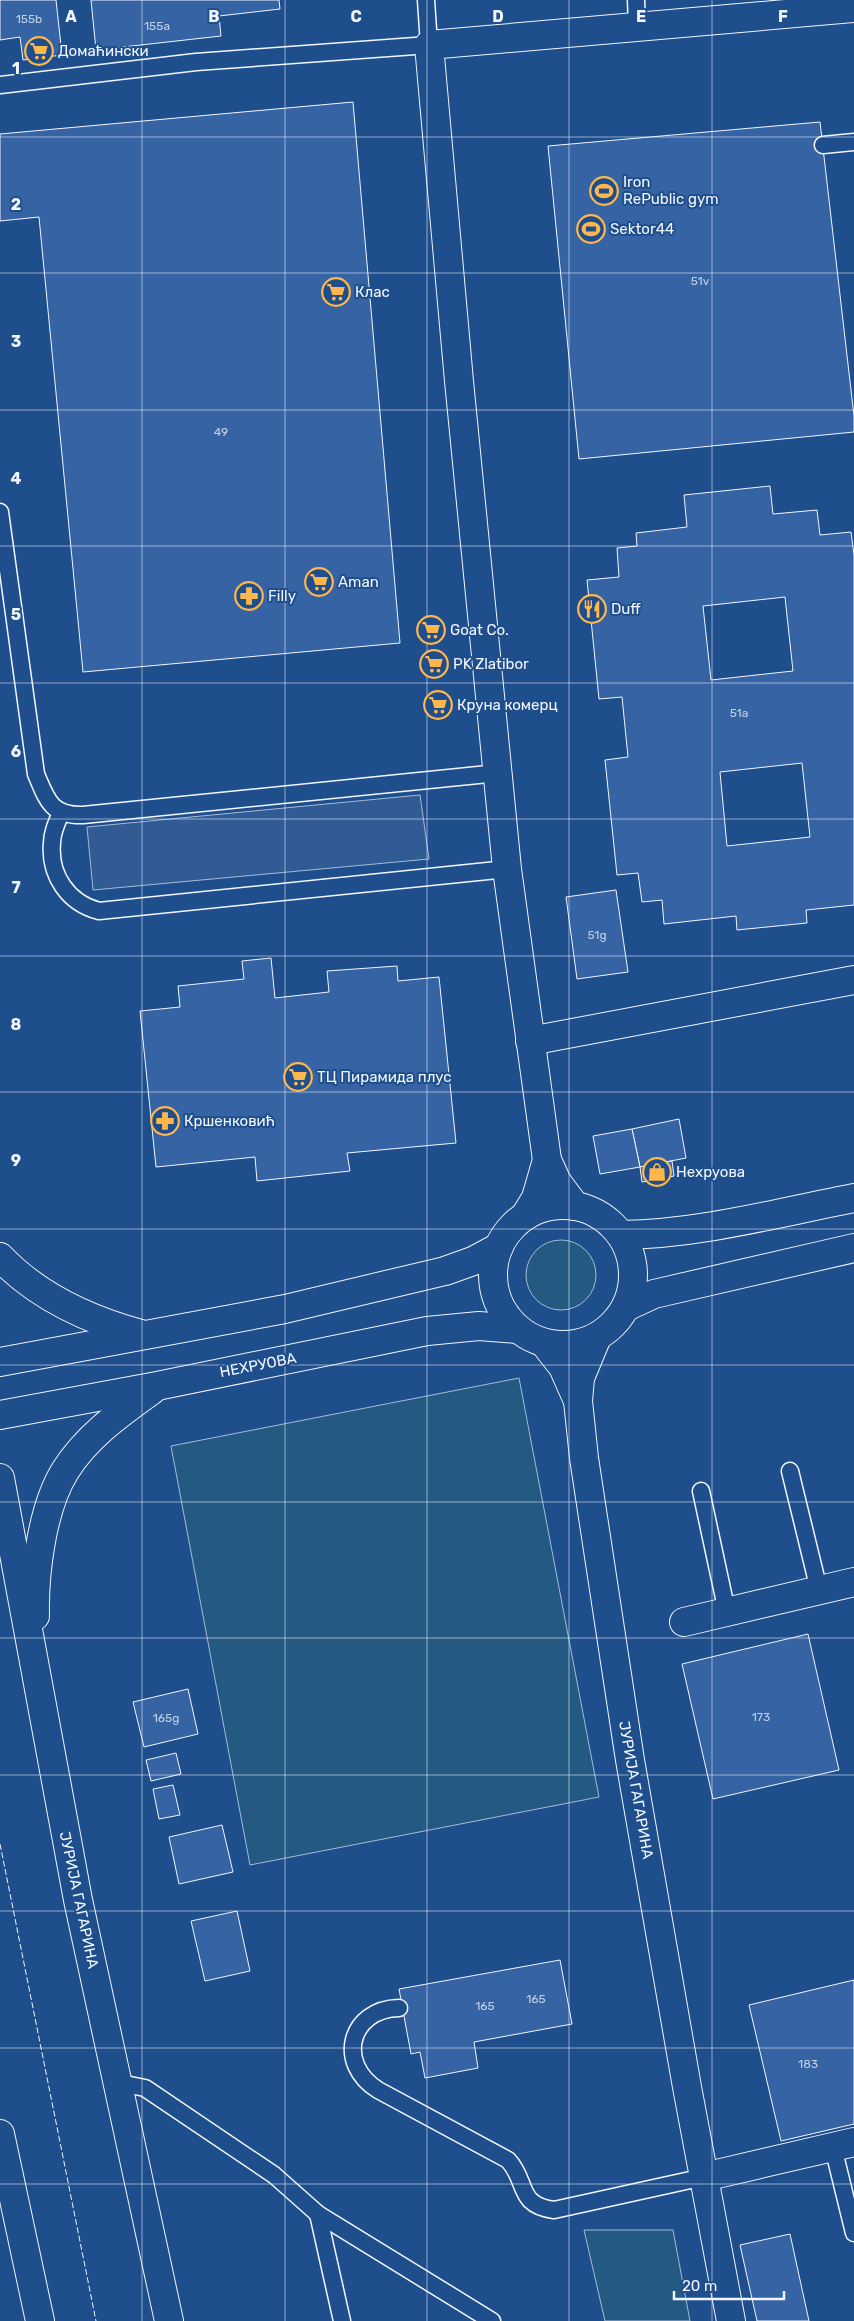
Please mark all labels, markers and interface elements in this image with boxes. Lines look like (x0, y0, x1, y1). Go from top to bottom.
text: A (65, 7, 77, 26)
text: B (208, 7, 220, 26)
text: C (350, 7, 362, 26)
text: D (492, 7, 504, 26)
text: E (636, 7, 646, 26)
text: F (778, 7, 788, 26)
house number: 155b (16, 12, 42, 26)
house number: 155a (144, 19, 170, 33)
supermarket icon: Домаћински (24, 36, 54, 66)
place label: Домаћински (58, 42, 149, 60)
text: 1 (12, 59, 20, 78)
place label: Iron RePublic gym (623, 173, 719, 208)
sports icon: Iron RePublic gym (589, 176, 619, 206)
text: 2 (11, 195, 21, 214)
sports icon: Sektor44 (576, 214, 606, 244)
place label: Sektor44 (610, 220, 674, 238)
house number: 51v (691, 274, 710, 288)
supermarket icon: Клас (321, 277, 351, 307)
place label: Клас (355, 283, 390, 301)
text: 3 (11, 332, 21, 351)
house number: 49 (214, 425, 228, 439)
text: 4 (11, 469, 22, 488)
supermarket icon: Aman (304, 567, 334, 597)
place label: Aman (338, 573, 379, 591)
pharmacy icon: Filly (234, 581, 264, 611)
place label: Filly (268, 587, 296, 605)
restaurant icon: Duff (577, 594, 607, 624)
place label: Duff (611, 600, 641, 618)
text: 5 (11, 605, 21, 624)
supermarket icon: Goat Co. (416, 615, 446, 645)
place label: Goat Co. (450, 621, 509, 639)
supermarket icon: PK Zlatibor (419, 649, 449, 679)
place label: PK Zlatibor (453, 655, 529, 673)
supermarket icon: Круна комерц (423, 690, 453, 720)
place label: Круна комерц (457, 696, 558, 714)
house number: 51a (730, 706, 748, 720)
text: 6 (11, 742, 21, 761)
text: 7 (11, 878, 21, 897)
house number: 51g (587, 928, 607, 942)
text: 8 (11, 1015, 22, 1034)
supermarket icon: ТЦ Пирамида плус (283, 1062, 313, 1092)
place label: ТЦ Пирамида плус (317, 1068, 452, 1086)
pharmacy icon: Кршенковић (150, 1106, 180, 1136)
place label: Кршенковић (184, 1112, 275, 1130)
text: 9 (11, 1151, 21, 1170)
shop icon: Нехруова (642, 1157, 672, 1187)
place label: Нехруова (676, 1163, 745, 1181)
street label: НЕХРУОВА (218, 1349, 298, 1381)
house number: 173 (752, 1710, 770, 1724)
house number: 165g (153, 1711, 179, 1725)
street label: ЈУРИЈА ГАГАРИНА (615, 1720, 657, 1860)
street label: ЈУРИЈА ГАГАРИНА (56, 1830, 102, 1970)
house number: 165 (526, 1992, 546, 2006)
house number: 165 (475, 1999, 495, 2013)
house number: 183 (798, 2057, 818, 2071)
scale bar (674, 2268, 784, 2300)
text: 20 m (682, 2277, 717, 2295)

